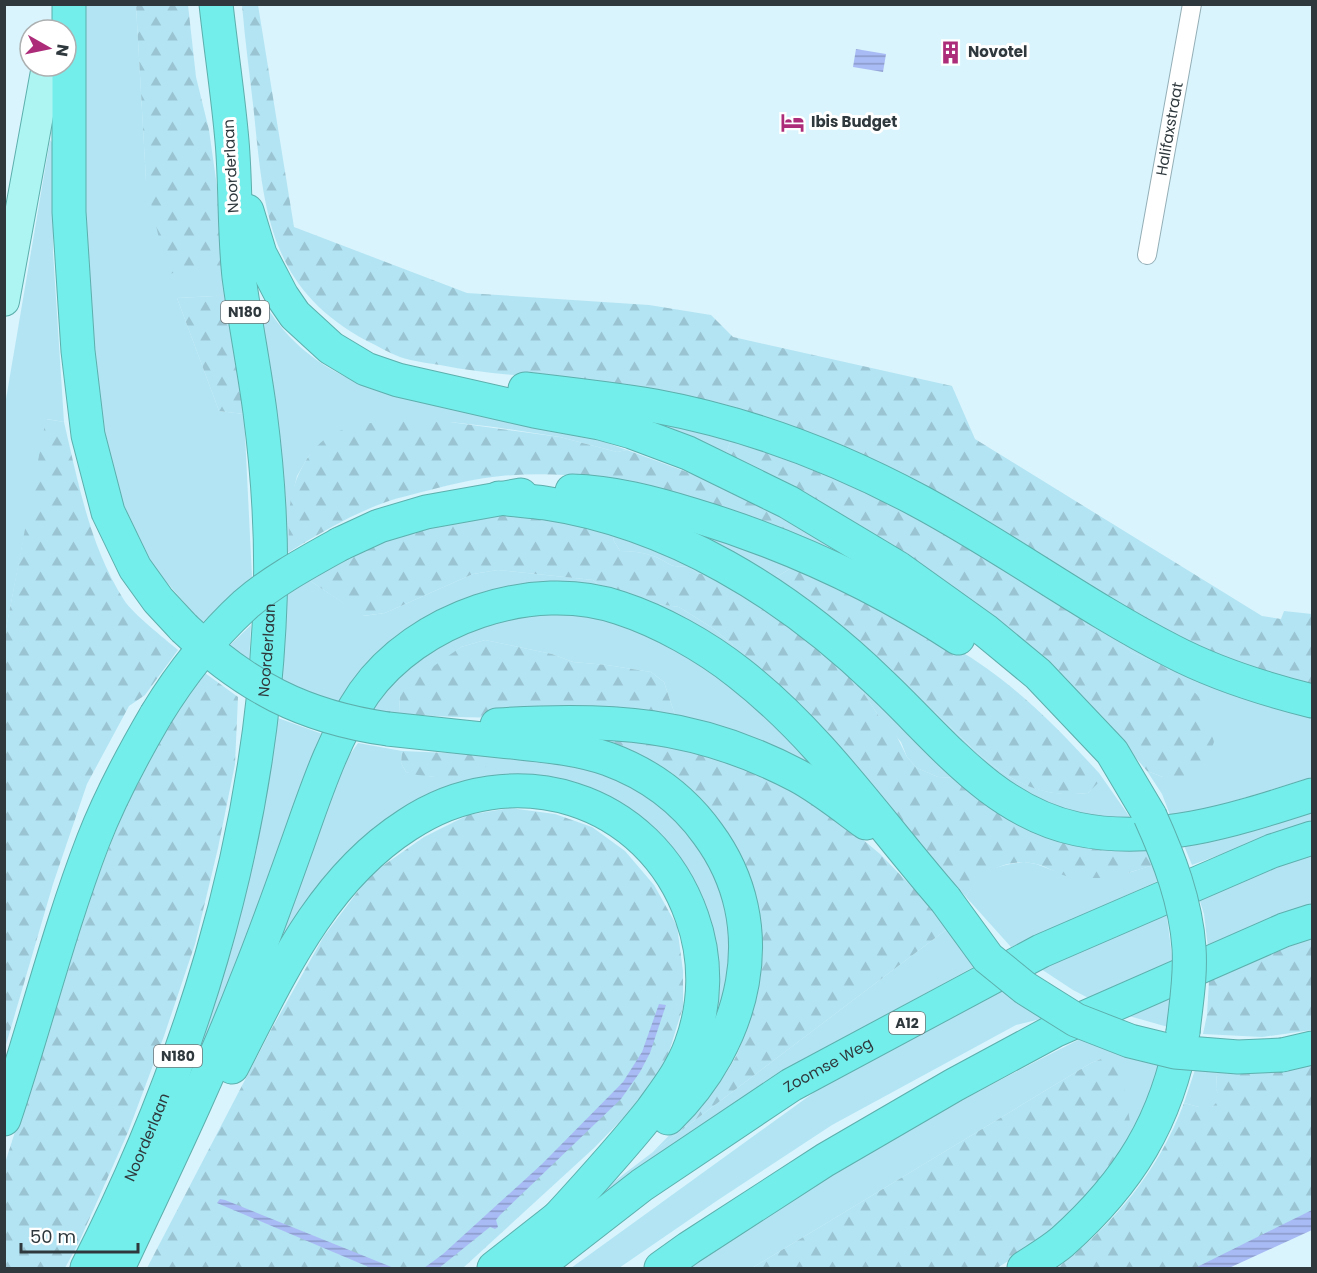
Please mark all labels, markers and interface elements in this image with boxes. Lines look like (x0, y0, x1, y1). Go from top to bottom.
north arrow (18, 18, 78, 78)
building icon: Novotel (937, 39, 963, 65)
place label: Novotel (968, 41, 1028, 62)
text: N (50, 43, 75, 58)
street label: Halifaxstraat (1150, 80, 1188, 177)
hotel icon: Ibis Budget (780, 109, 806, 135)
place label: Ibis Budget (811, 111, 897, 132)
street label: Noorderlaan (218, 119, 243, 213)
road number: N180 (221, 301, 269, 323)
street label: Noorderlaan (252, 603, 280, 698)
road number: A12 (889, 1012, 925, 1034)
street label: Zoomse Weg (779, 1032, 876, 1097)
road number: N180 (154, 1045, 202, 1067)
street label: Noorderlaan (119, 1090, 174, 1185)
scale bar (21, 1216, 138, 1254)
text: 50 m (30, 1224, 76, 1249)

